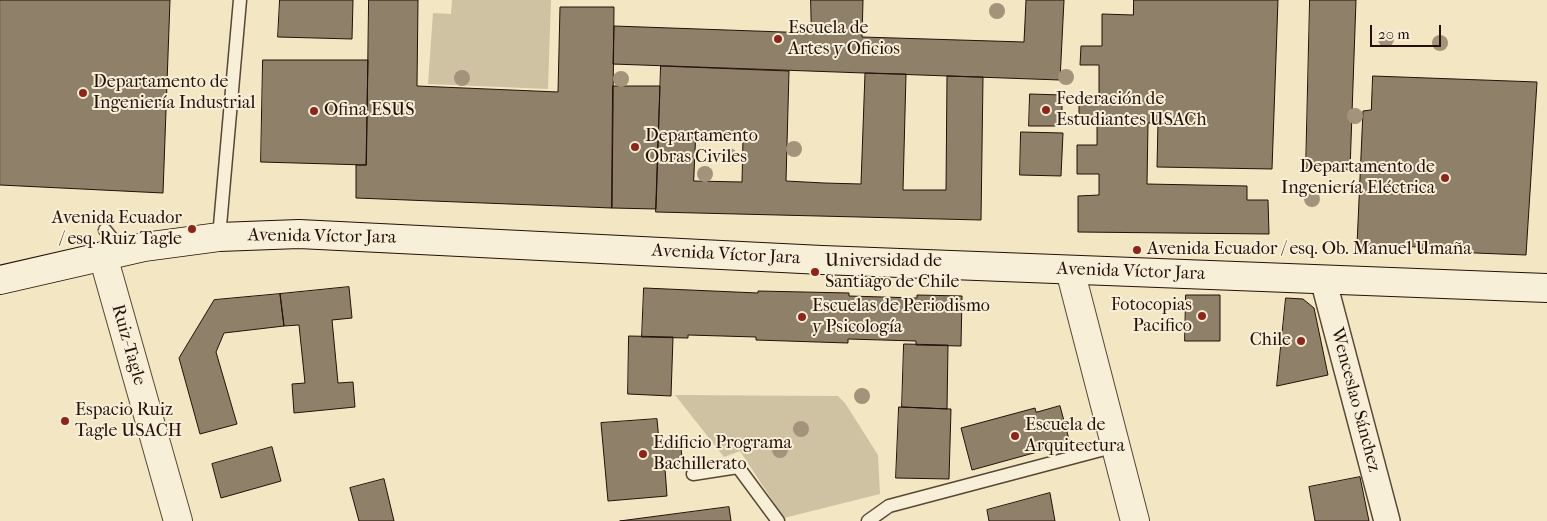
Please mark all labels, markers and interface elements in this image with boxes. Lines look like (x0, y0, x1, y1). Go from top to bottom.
scale bar (1372, 15, 1443, 47)
place label: Escuela de Artes y Oficios (788, 18, 900, 60)
text: 20 m (1378, 25, 1410, 43)
marker: Escuela de Artes y Oficios (772, 33, 784, 45)
place label: Departamento de Ingeniería Industrial (93, 72, 255, 115)
marker: Departamento de Ingeniería Industrial (77, 87, 89, 99)
place label: Federación de Estudiantes USACh (1056, 89, 1207, 132)
place label: Ofina ESUS (324, 100, 414, 122)
marker: Federación de Estudiantes USACh (1040, 104, 1052, 116)
marker: Ofina ESUS (308, 105, 320, 117)
place label: Departamento Obras Civiles (645, 126, 758, 168)
marker: Departamento Obras Civiles (629, 141, 641, 153)
place label: Departamento de Ingeniería Eléctrica (1281, 157, 1435, 200)
marker: Departamento de Ingeniería Eléctrica (1439, 172, 1451, 184)
place label: Avenida Ecuador / esq. Ruiz Tagle (52, 208, 182, 250)
marker: Avenida Ecuador / esq. Ruiz Tagle (186, 223, 198, 235)
street label: Avenida Víctor Jara (248, 225, 396, 249)
place label: Avenida Ecuador / esq. Ob. Manuel Umaña (1147, 239, 1472, 261)
street label: Avenida Víctor Jara (651, 240, 801, 270)
marker: Avenida Ecuador / esq. Ob. Manuel Umaña (1131, 244, 1143, 256)
place label: Universidad de Santiago de Chile (825, 251, 959, 294)
street label: Avenida Víctor Jara (1056, 259, 1206, 285)
marker: Universidad de Santiago de Chile (809, 266, 821, 278)
place label: Fotocopias Pacifico (1111, 295, 1192, 338)
place label: Escuelas de Periodismo y Psicología (812, 296, 990, 338)
street label: Ruiz-Tagle (106, 302, 150, 388)
marker: Fotocopias Pacifico (1196, 310, 1208, 322)
marker: Escuelas de Periodismo y Psicología (796, 311, 808, 323)
street label: Wenceslao Sánchez (1325, 326, 1385, 474)
place label: Chile (1250, 330, 1291, 352)
marker: Chile (1295, 335, 1307, 347)
place label: Espacio Ruiz Tagle USACH (75, 400, 182, 442)
marker: Espacio Ruiz Tagle USACH (59, 415, 71, 427)
place label: Escuela de Arquitectura (1025, 415, 1125, 458)
marker: Escuela de Arquitectura (1009, 430, 1021, 442)
place label: Edificio Programa Bachillerato (653, 433, 792, 476)
marker: Edificio Programa Bachillerato (637, 448, 649, 460)

